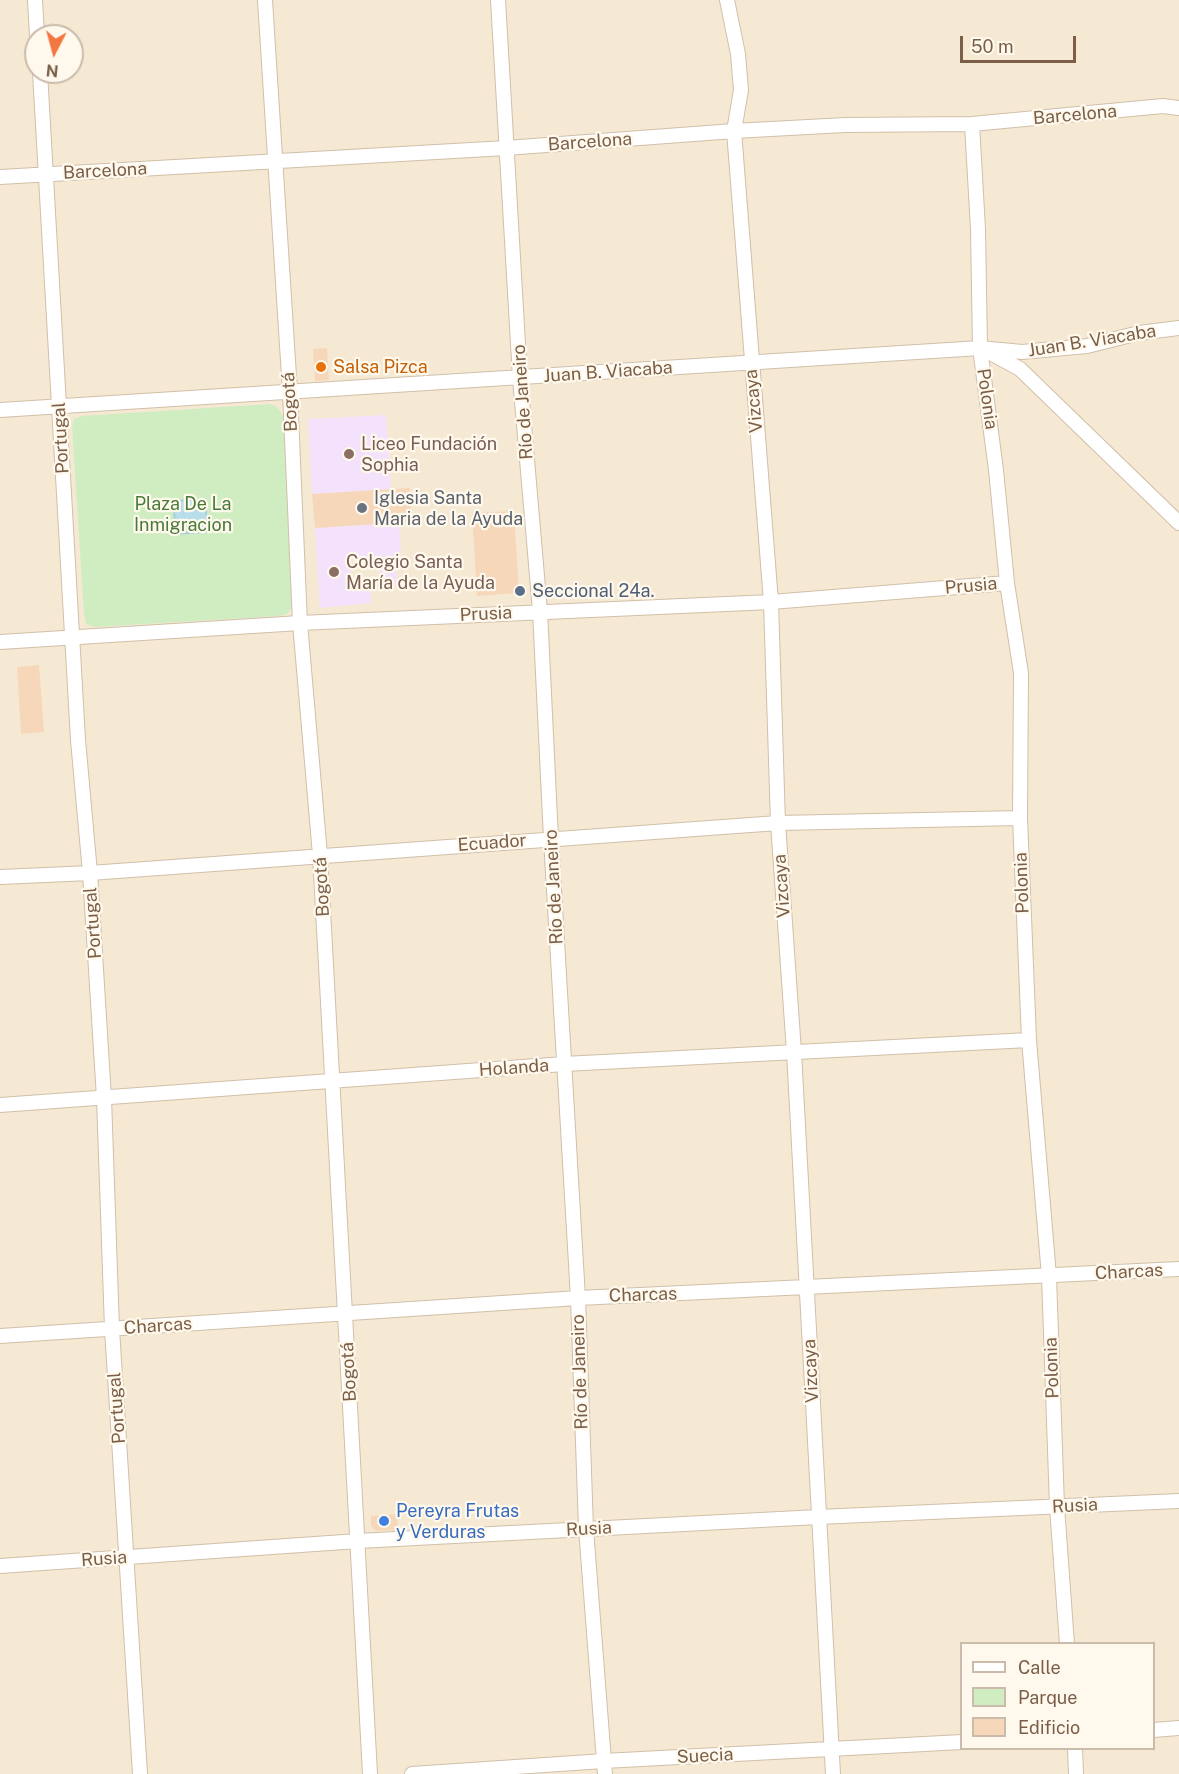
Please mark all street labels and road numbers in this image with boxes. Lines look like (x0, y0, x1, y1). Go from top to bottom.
street label: Barcelona (1032, 101, 1118, 129)
street label: Barcelona (547, 128, 633, 156)
street label: Barcelona (62, 158, 148, 184)
street label: Juan B. Viacaba (1026, 320, 1158, 362)
street label: Río de Janeiro (508, 344, 538, 460)
street label: Juan B. Viacaba (543, 357, 673, 387)
street label: Polonia (972, 367, 1002, 431)
street label: Vizcaya (740, 368, 768, 434)
street label: Bogotá (278, 372, 302, 432)
street label: Portugal (48, 402, 74, 474)
street label: Prusia (944, 573, 998, 599)
street label: Prusia (459, 602, 513, 626)
street label: Río de Janeiro (540, 829, 568, 945)
street label: Ecuador (457, 830, 527, 856)
street label: Polonia (1010, 852, 1034, 914)
street label: Vizcaya (769, 853, 795, 919)
street label: Bogotá (310, 857, 334, 917)
street label: Portugal (80, 886, 106, 960)
street label: Holanda (478, 1055, 550, 1081)
street label: Charcas (1094, 1259, 1164, 1285)
street label: Charcas (609, 1283, 677, 1307)
street label: Charcas (123, 1313, 193, 1339)
street label: Río de Janeiro (567, 1314, 593, 1430)
street label: Polonia (1040, 1337, 1064, 1399)
street label: Vizcaya (799, 1339, 823, 1403)
street label: Bogotá (337, 1342, 361, 1402)
street label: Portugal (104, 1371, 130, 1445)
street label: Rusia (1051, 1494, 1099, 1518)
street label: Rusia (565, 1517, 613, 1541)
street label: Rusia (80, 1547, 128, 1571)
street label: Suecia (676, 1744, 734, 1768)

